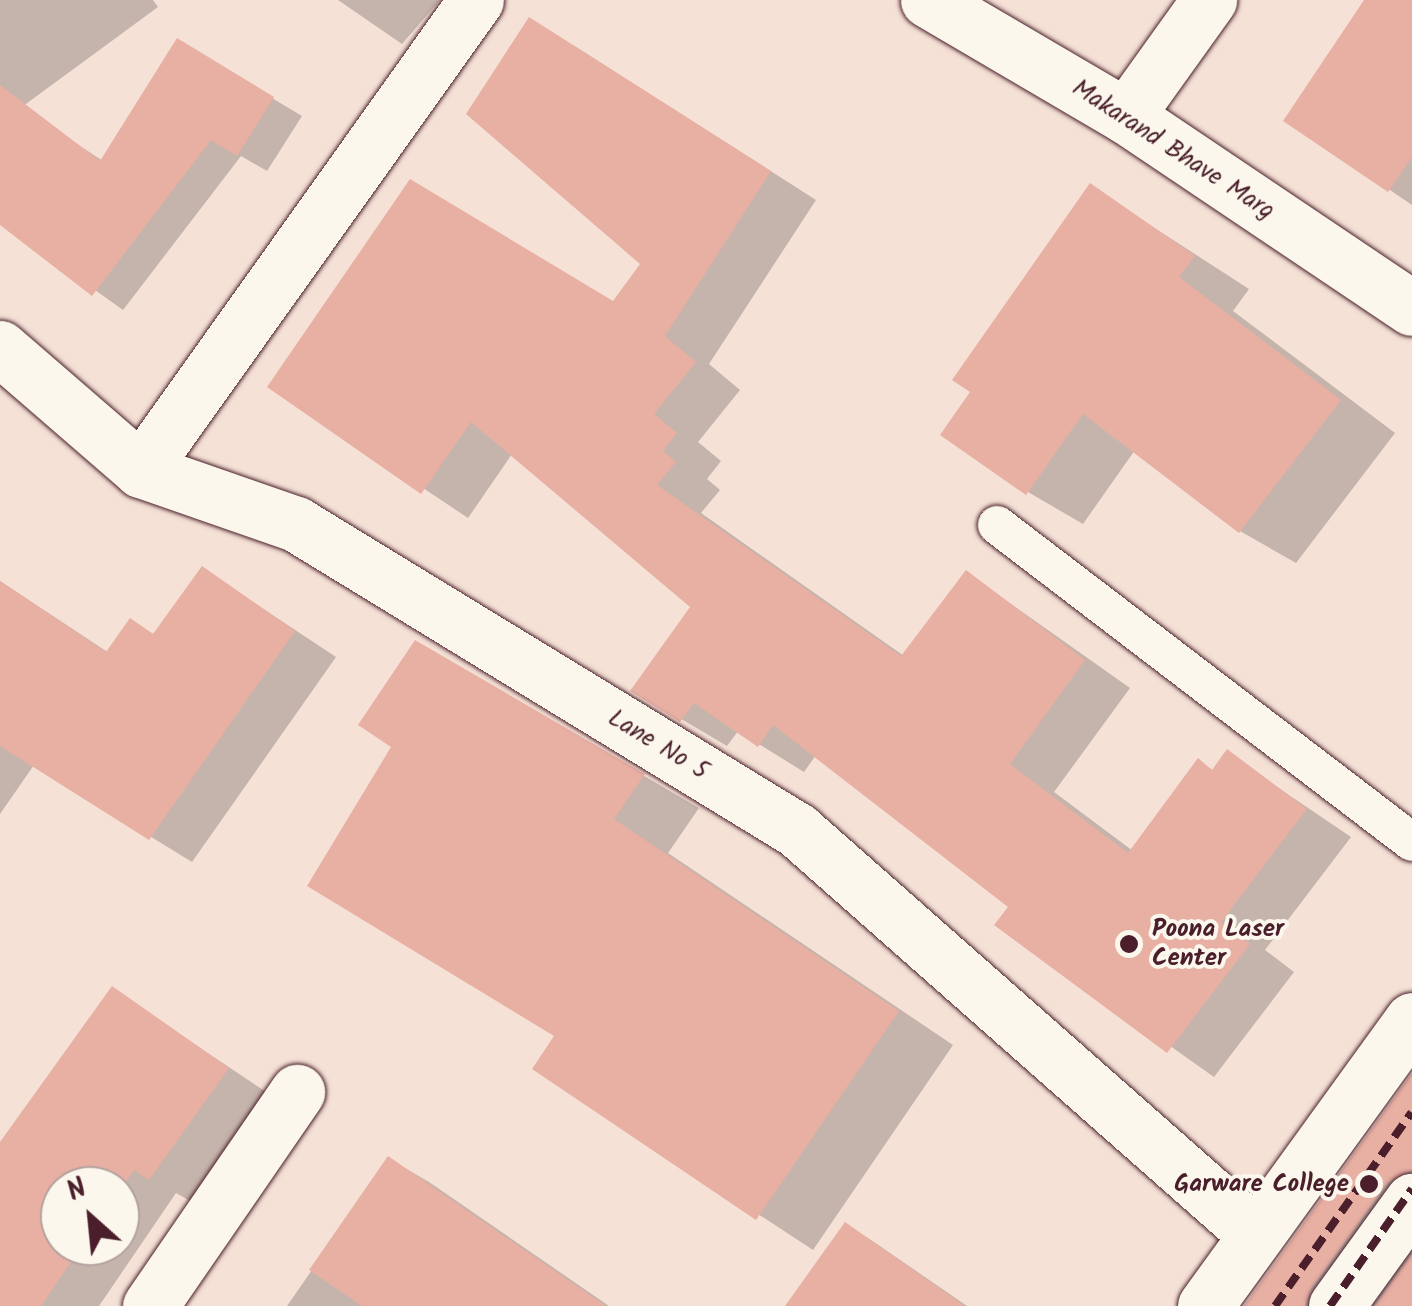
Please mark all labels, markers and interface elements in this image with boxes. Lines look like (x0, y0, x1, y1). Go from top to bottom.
street label: Makarand Bhave Marg (1066, 73, 1280, 227)
street label: Lane No 5 (602, 703, 714, 787)
place label: Poona Laser Center (1152, 915, 1284, 974)
marker: Poona Laser Center (1116, 931, 1142, 957)
north arrow (40, 1166, 140, 1266)
text: N (59, 1167, 95, 1215)
place label: Garware College (1174, 1169, 1349, 1199)
marker: Garware College (1358, 1173, 1380, 1195)

